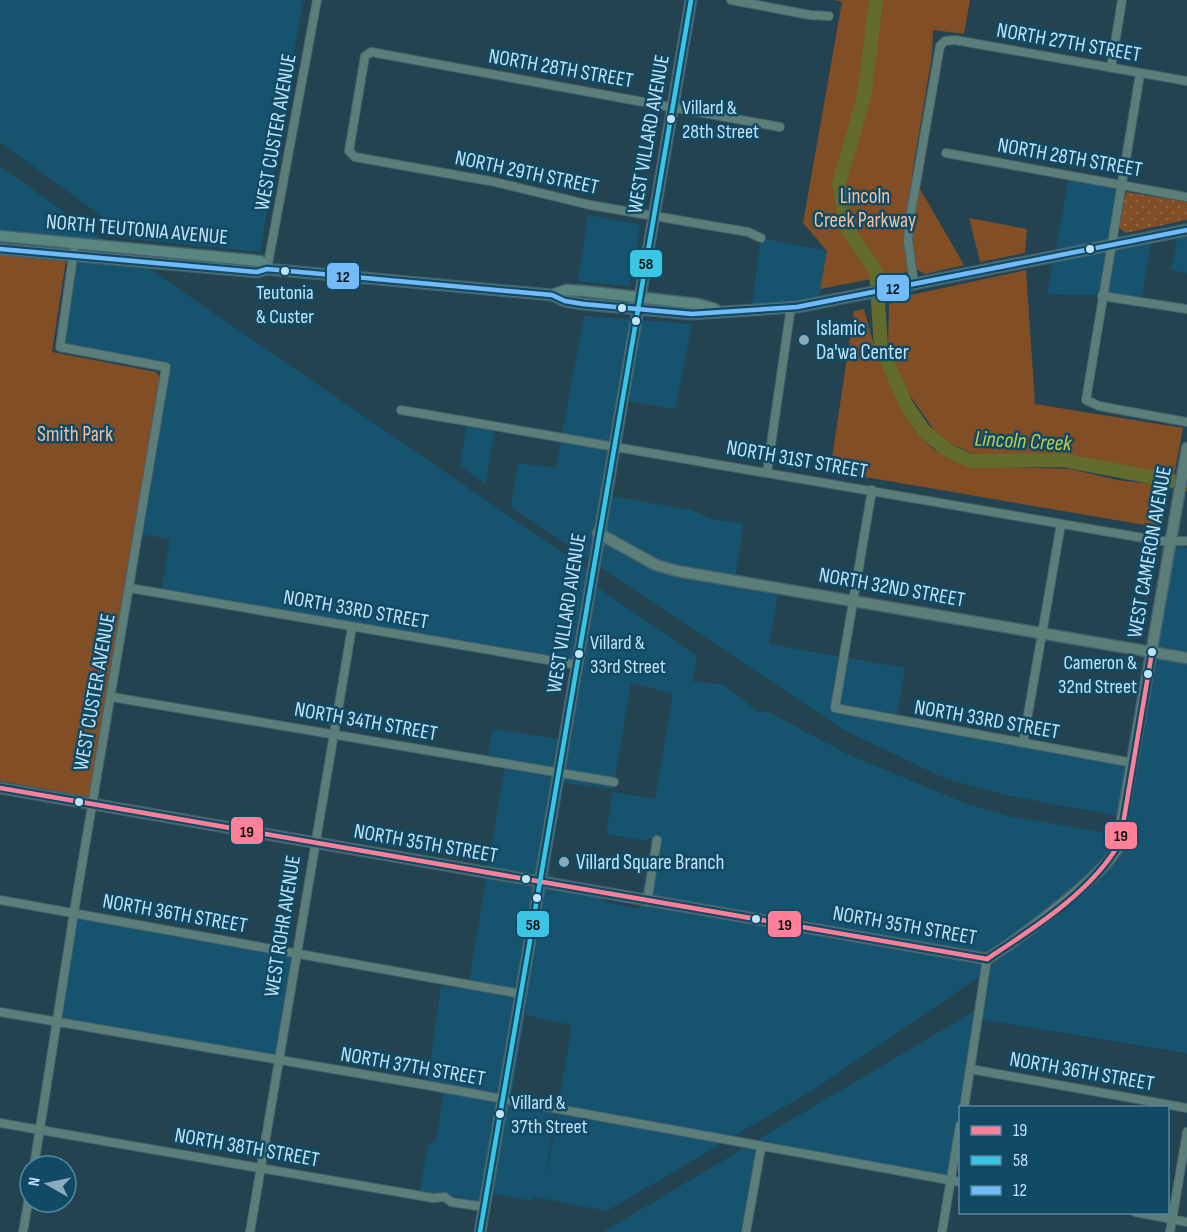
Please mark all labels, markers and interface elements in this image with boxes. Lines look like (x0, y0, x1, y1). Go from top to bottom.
street label: NORTH 27TH STREET (995, 17, 1143, 68)
street label: NORTH 28TH STREET (487, 43, 636, 94)
street label: WEST CUSTER AVENUE (249, 52, 302, 213)
street label: WEST VILLARD AVENUE (622, 53, 675, 216)
place label: Villard & 28th Street (682, 96, 759, 144)
marker: Villard & 28th Street (665, 113, 677, 125)
street label: NORTH 28TH STREET (996, 132, 1145, 183)
street label: NORTH 29TH STREET (453, 145, 602, 200)
park label: Lincoln Creek Parkway (814, 184, 916, 233)
street label: NORTH TEUTONIA AVENUE (45, 209, 229, 250)
unlabelled marker (1084, 243, 1096, 255)
line badge: 58 (629, 249, 663, 278)
text: 58 (639, 255, 654, 274)
line badge: 12 (326, 262, 360, 290)
marker: Teutonia & Custer (279, 265, 291, 277)
text: 12 (336, 268, 350, 287)
line badge: 12 (876, 274, 910, 302)
text: 12 (886, 280, 900, 299)
place label: Teutonia & Custer (256, 281, 314, 329)
unlabelled marker (616, 302, 628, 314)
unlabelled marker (630, 315, 642, 327)
place label: Islamic Da'wa Center (816, 316, 909, 365)
marker: Islamic Da'wa Center (797, 333, 811, 347)
park label: Smith Park (37, 422, 113, 447)
water label: Lincoln Creek (974, 425, 1073, 458)
street label: NORTH 31ST STREET (724, 435, 870, 484)
street label: WEST CAMERON AVENUE (1122, 464, 1177, 640)
street label: WEST VILLARD AVENUE (542, 532, 591, 695)
street label: NORTH 32ND STREET (817, 562, 967, 613)
street label: NORTH 33RD STREET (281, 584, 431, 635)
street label: WEST CUSTER AVENUE (68, 612, 121, 773)
place label: Villard & 33rd Street (590, 631, 666, 679)
unlabelled marker (1146, 646, 1158, 658)
marker: Villard & 33rd Street (573, 648, 585, 660)
place label: Cameron & 32nd Street (1058, 651, 1137, 699)
marker: Cameron & 32nd Street (1142, 668, 1154, 680)
street label: NORTH 33RD STREET (912, 694, 1062, 745)
street label: NORTH 34TH STREET (292, 697, 440, 746)
unlabelled marker (73, 796, 85, 808)
line badge: 19 (230, 816, 264, 845)
street label: NORTH 35TH STREET (352, 819, 500, 869)
line badge: 19 (1104, 821, 1138, 850)
text: 19 (240, 823, 254, 842)
text: 19 (1114, 827, 1128, 846)
place label: Villard Square Branch (576, 850, 725, 875)
street label: WEST ROHR AVENUE (259, 854, 306, 999)
marker: Villard Square Branch (557, 855, 571, 869)
unlabelled marker (520, 873, 532, 885)
street label: NORTH 36TH STREET (101, 888, 250, 939)
unlabelled marker (531, 892, 543, 904)
street label: NORTH 35TH STREET (831, 901, 979, 951)
line badge: 58 (516, 910, 550, 938)
line badge: 19 (767, 910, 802, 938)
unlabelled marker (750, 913, 762, 925)
text: 58 (526, 916, 541, 935)
text: 19 (778, 916, 792, 935)
street label: NORTH 37TH STREET (339, 1041, 488, 1092)
street label: NORTH 36TH STREET (1008, 1046, 1157, 1097)
place label: Villard & 37th Street (511, 1091, 588, 1139)
legend (959, 1106, 1169, 1214)
marker: Villard & 37th Street (494, 1108, 506, 1120)
text: 19 (1013, 1120, 1027, 1141)
street label: NORTH 38TH STREET (173, 1122, 322, 1173)
text: 58 (1013, 1150, 1028, 1171)
north arrow (18, 1154, 78, 1214)
text: N (25, 1176, 45, 1188)
text: 12 (1013, 1180, 1027, 1201)

